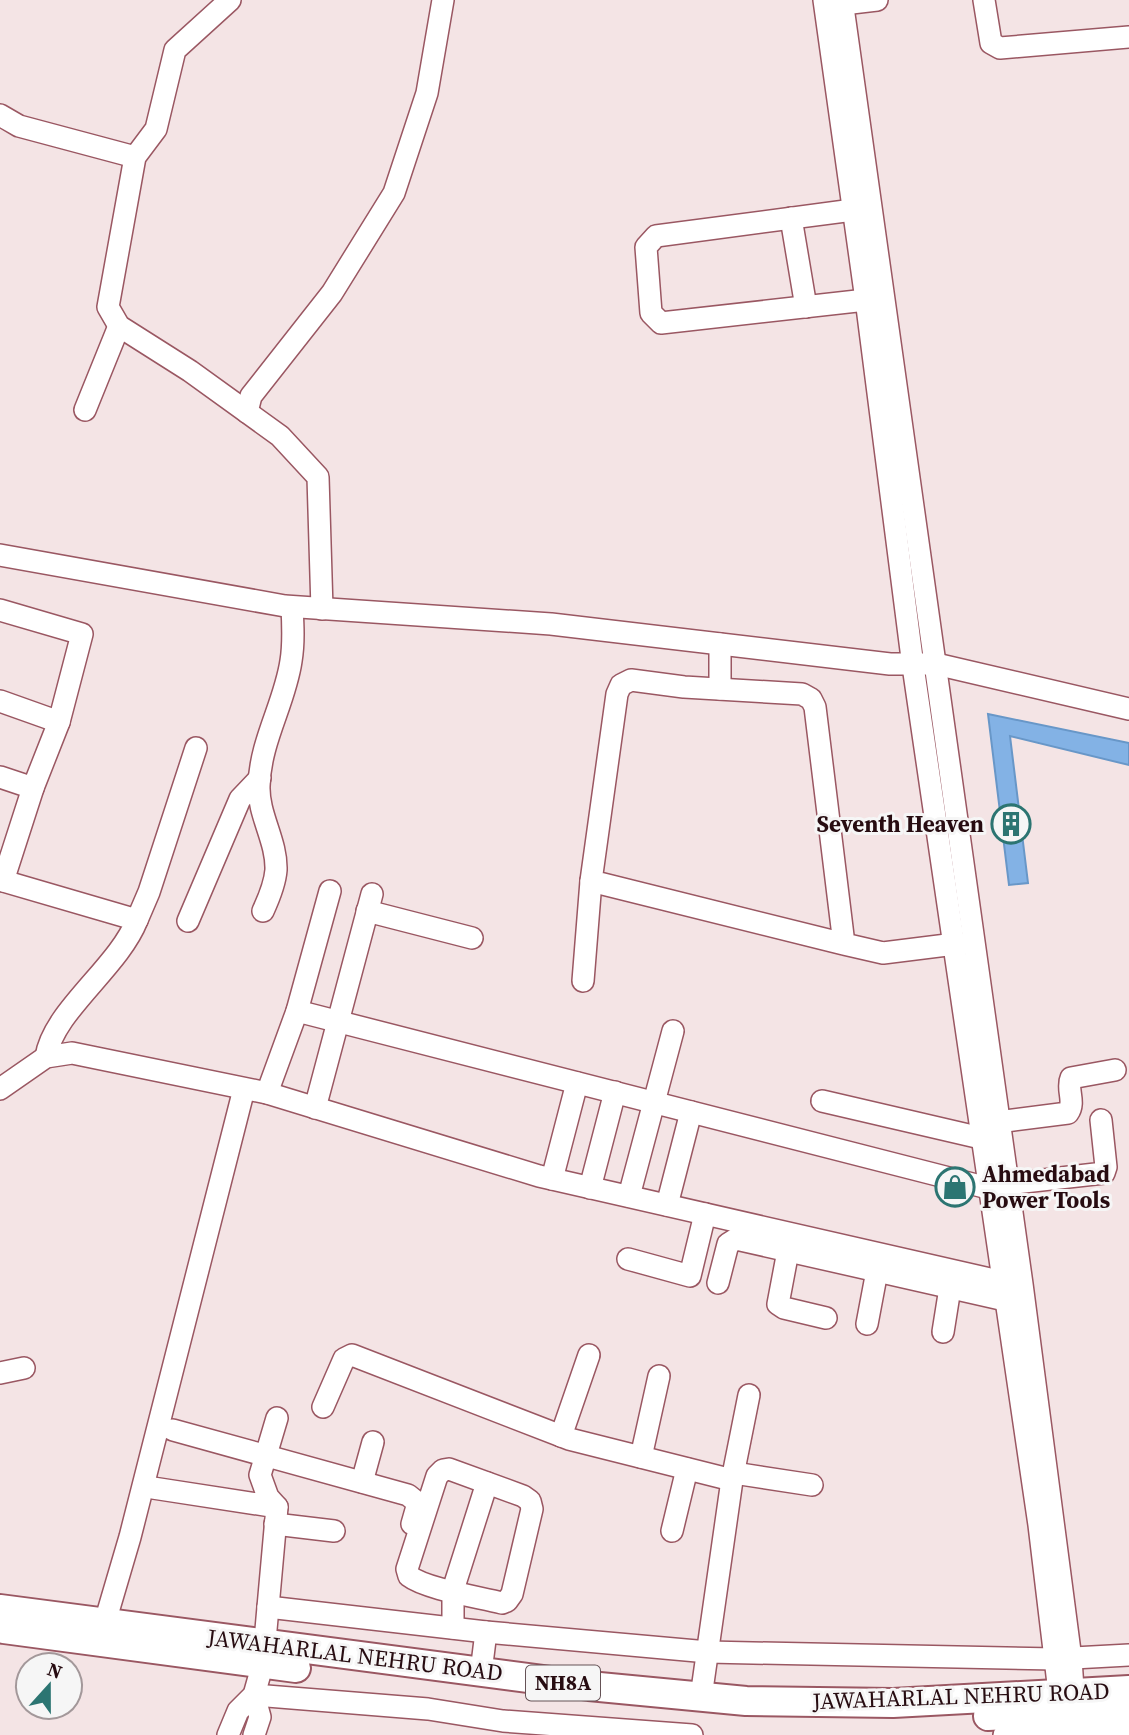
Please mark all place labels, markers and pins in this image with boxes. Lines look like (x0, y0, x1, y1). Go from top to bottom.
building icon: Seventh Heaven (990, 803, 1032, 845)
place label: Seventh Heaven (816, 808, 984, 840)
place label: Ahmedabad Power Tools (982, 1158, 1110, 1216)
shop icon: Ahmedabad Power Tools (934, 1166, 976, 1208)

